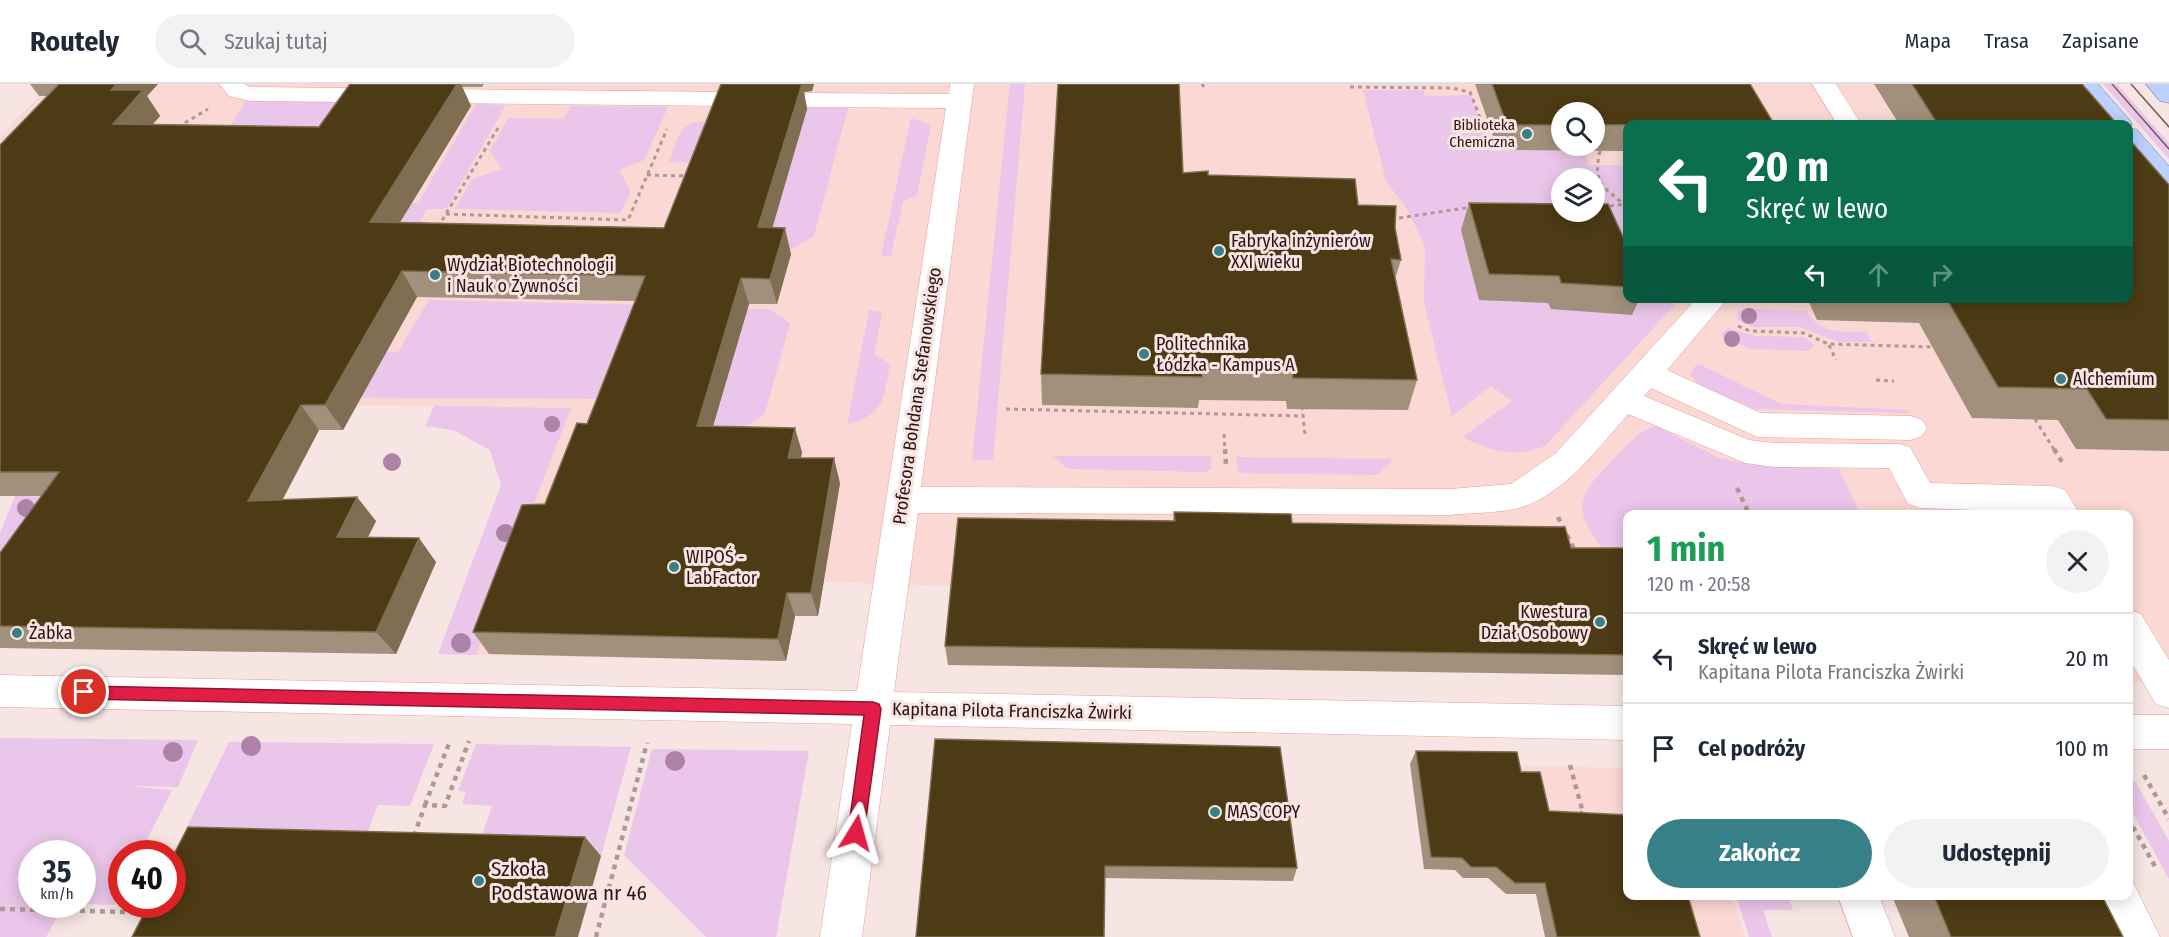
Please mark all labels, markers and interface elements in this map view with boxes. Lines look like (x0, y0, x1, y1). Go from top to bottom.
search box (155, 14, 575, 68)
text: Routely (30, 25, 119, 58)
icon: search (176, 25, 209, 58)
text: Szukaj tutaj (224, 28, 328, 55)
text: Mapa (1905, 28, 1951, 54)
text: Trasa (1984, 28, 2029, 54)
text: Zapisane (2062, 28, 2139, 54)
map controls (1551, 102, 1605, 222)
button: search (1551, 102, 1605, 156)
place label: Biblioteka Chemiczna (1449, 116, 1515, 151)
marker: Biblioteka Chemiczna (1520, 127, 1534, 141)
text: 20 m (1746, 142, 1829, 192)
icon: left (1647, 144, 1725, 222)
button: layers (1551, 168, 1605, 222)
text: Skręć w lewo (1746, 193, 1888, 225)
place label: Fabryka inżynierów XXI wieku (1231, 230, 1371, 273)
marker: Fabryka inżynierów XXI wieku (1212, 244, 1226, 258)
place label: Wydział Biotechnologii i Nauk o Żywności (447, 254, 614, 297)
icon: left (1799, 258, 1832, 291)
icon: ahead (1862, 258, 1895, 291)
icon: right (1925, 258, 1958, 291)
street label: Profesora Bohdana Stefanowskiego (888, 266, 946, 526)
marker: Wydział Biotechnologii i Nauk o Żywności (428, 268, 442, 282)
place label: Politechnika Łódzka - Kampus A (1156, 333, 1295, 376)
marker: Politechnika Łódzka - Kampus A (1137, 347, 1151, 361)
place label: Alchemium (2073, 368, 2155, 390)
marker: Alchemium (2054, 372, 2068, 386)
text: 1 min (1647, 527, 1725, 571)
button: close (2046, 530, 2109, 593)
place label: WIPOŚ - LabFactor (686, 545, 758, 589)
marker: WIPOŚ - LabFactor (667, 560, 681, 574)
text: 120 m · 20:58 (1647, 572, 1751, 596)
place label: Kwestura Dział Osobowy (1481, 601, 1588, 644)
marker: Kwestura Dział Osobowy (1593, 615, 1607, 629)
place label: Żabka (29, 622, 73, 644)
marker: Żabka (10, 626, 24, 640)
text: Skręć w lewo (1698, 633, 1817, 660)
icon: left (1647, 642, 1680, 675)
text: 20 m (2066, 645, 2109, 672)
text: Kapitana Pilota Franciszka Żwirki (1698, 660, 1964, 684)
pin (58, 666, 109, 717)
icon: arrive (67, 675, 100, 708)
street label: Kapitana Pilota Franciszka Żwirki (892, 698, 1132, 724)
icon: arrive (1647, 732, 1680, 765)
text: Cel podróży (1698, 735, 1805, 762)
text: 100 m (2055, 735, 2109, 762)
position arrow (824, 801, 888, 865)
place label: MAS COPY (1227, 801, 1300, 823)
marker: MAS COPY (1208, 805, 1222, 819)
button: Zakończ (1647, 819, 1872, 888)
button: Udostępnij (1884, 819, 2109, 888)
speed limit sign: 40 (108, 840, 186, 918)
text: 35 (43, 854, 71, 890)
place label: Szkoła Podstawowa nr 46 (491, 856, 647, 906)
marker: Szkoła Podstawowa nr 46 (472, 874, 486, 888)
text: km/h (40, 885, 74, 903)

